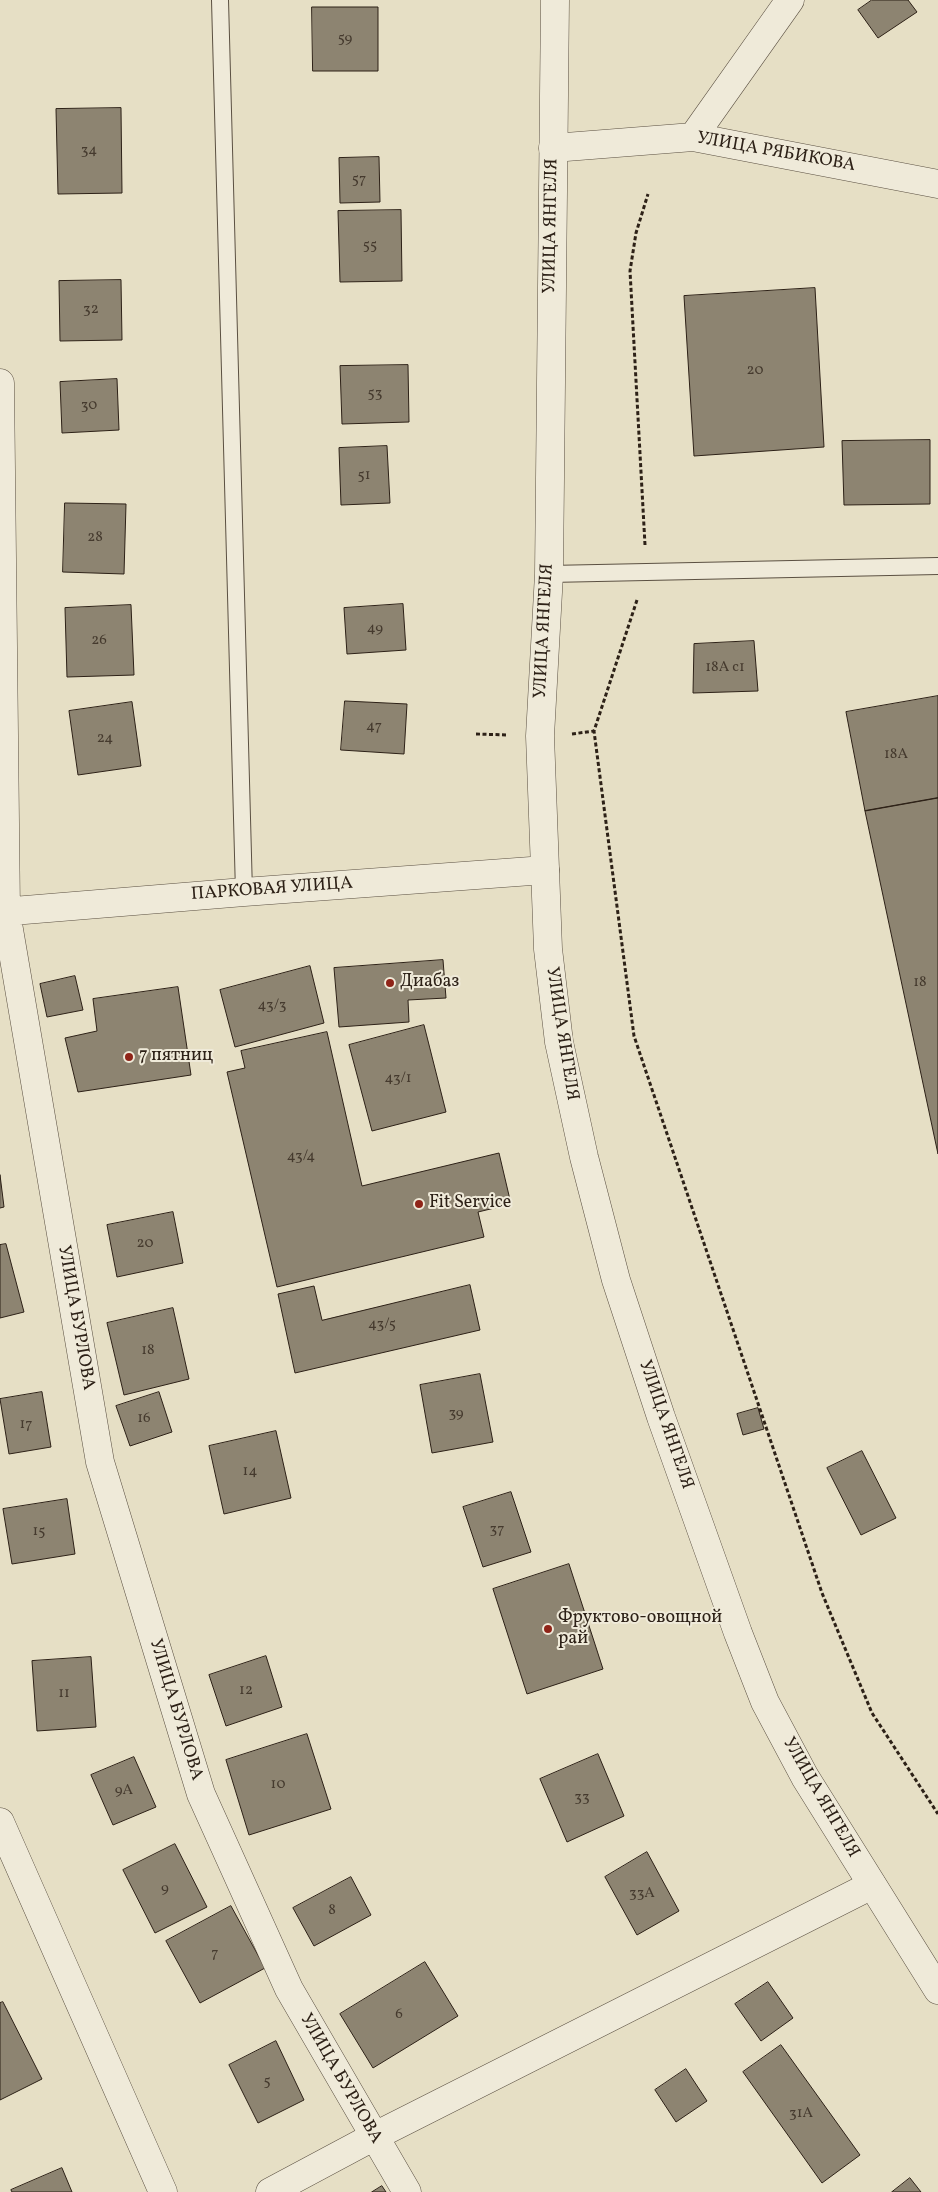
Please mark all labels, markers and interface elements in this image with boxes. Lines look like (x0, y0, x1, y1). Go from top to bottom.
house number: 59 (338, 30, 352, 48)
street label: УЛИЦА РЯБИКОВА (695, 128, 857, 178)
house number: 34 (81, 142, 97, 160)
street label: УЛИЦА ЯНГЕЛЯ (540, 158, 564, 294)
house number: 57 (352, 171, 366, 189)
house number: 55 (363, 237, 377, 255)
house number: 32 (83, 301, 99, 319)
house number: 20 (747, 362, 763, 380)
house number: 53 (368, 385, 382, 403)
house number: 30 (81, 397, 97, 415)
house number: 51 (357, 467, 371, 485)
house number: 28 (87, 529, 103, 547)
street label: УЛИЦА ЯНГЕЛЯ (531, 563, 559, 699)
house number: 49 (367, 620, 383, 638)
house number: 26 (91, 632, 107, 650)
house number: 18А с1 (705, 659, 745, 677)
house number: 47 (366, 718, 382, 736)
house number: 24 (97, 730, 113, 748)
house number: 18А (884, 746, 908, 764)
street label: ПАРКОВАЯ УЛИЦА (190, 874, 354, 906)
street label: УЛИЦА ЯНГЕЛЯ (540, 966, 582, 1102)
place label: Диабаз (400, 972, 459, 994)
house number: 18 (913, 974, 927, 992)
marker: Диабаз (384, 977, 396, 989)
house number: 43/3 (258, 997, 286, 1015)
place label: 7 пятниц (139, 1046, 213, 1068)
marker: 7 пятниц (123, 1051, 135, 1063)
house number: 43/1 (385, 1070, 411, 1088)
house number: 43/4 (287, 1148, 315, 1166)
place label: Fit Service (429, 1193, 511, 1215)
marker: Fit Service (413, 1198, 425, 1210)
house number: 20 (137, 1235, 153, 1253)
street label: УЛИЦА БУРЛОВА (52, 1244, 98, 1392)
house number: 43/5 (368, 1316, 396, 1334)
house number: 18 (141, 1342, 155, 1360)
street label: УЛИЦА ЯНГЕЛЯ (633, 1358, 697, 1492)
house number: 39 (448, 1405, 464, 1423)
house number: 16 (137, 1410, 151, 1428)
house number: 17 (19, 1416, 33, 1434)
house number: 14 (243, 1463, 257, 1481)
house number: 37 (490, 1521, 504, 1539)
house number: 15 (32, 1523, 46, 1541)
place label: Фруктово-овощной рай (558, 1608, 722, 1650)
marker: Фруктово-овощной рай (542, 1623, 554, 1635)
street label: УЛИЦА БУРЛОВА (143, 1637, 207, 1783)
house number: 12 (239, 1682, 253, 1700)
house number: 11 (58, 1685, 70, 1703)
street label: УЛИЦА ЯНГЕЛЯ (777, 1734, 863, 1862)
house number: 10 (271, 1776, 285, 1794)
house number: 9А (115, 1782, 133, 1800)
house number: 33 (574, 1789, 590, 1807)
house number: 9 (161, 1880, 169, 1898)
house number: 33А (629, 1885, 655, 1903)
house number: 8 (328, 1902, 336, 1920)
house number: 7 (211, 1945, 219, 1963)
house number: 6 (395, 2006, 403, 2024)
street label: УЛИЦА БУРЛОВА (294, 2010, 386, 2148)
house number: 5 (263, 2073, 271, 2091)
house number: 31А (789, 2105, 813, 2123)

